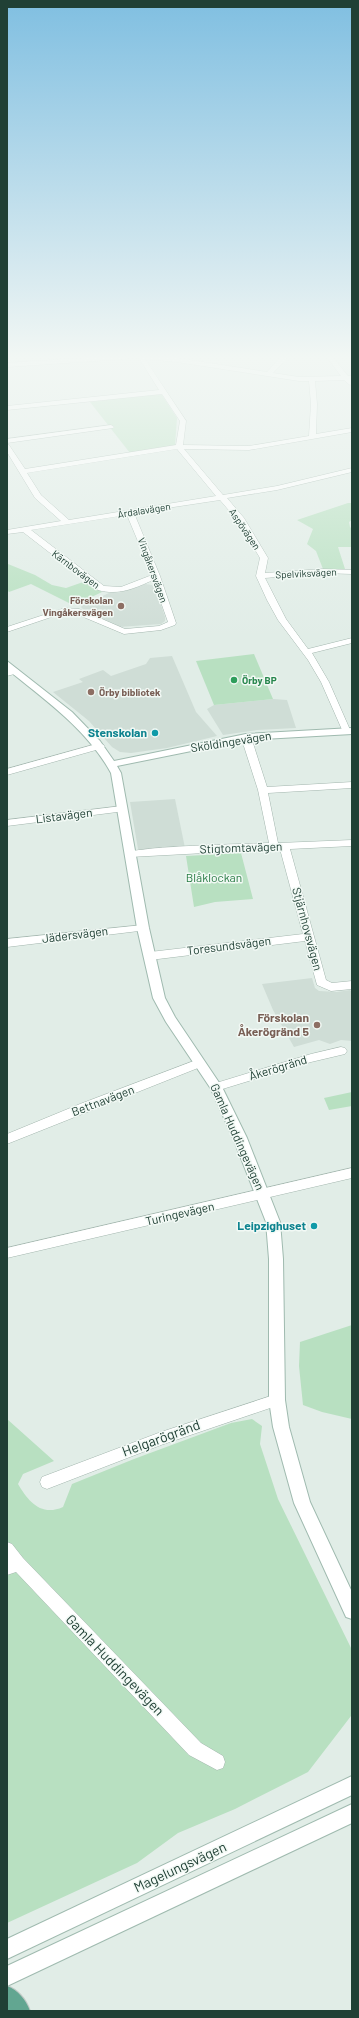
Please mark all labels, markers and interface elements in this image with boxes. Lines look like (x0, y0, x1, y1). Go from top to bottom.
street label: Årdalavägen (117, 500, 171, 520)
street label: Aspövägen (227, 506, 263, 552)
street label: Vingåkersvägen (136, 536, 170, 604)
street label: Kärnbovägen (50, 547, 102, 591)
street label: Spelviksvägen (275, 565, 337, 581)
place label: Förskolan Vingåkersvägen (42, 594, 113, 618)
marker: Förskolan Vingåkersvägen (116, 601, 126, 611)
place label: Örby BP (242, 674, 277, 686)
marker: Örby BP (229, 675, 239, 685)
place label: Örby bibliotek (99, 686, 161, 698)
marker: Örby bibliotek (86, 687, 96, 697)
place label: Stenskolan (88, 725, 147, 739)
marker: Stenskolan (150, 728, 160, 738)
street label: Sköldingevägen (189, 728, 272, 754)
street label: Listavägen (35, 805, 93, 825)
street label: Stigtomtavägen (199, 839, 283, 855)
park label: Blåklockan (186, 870, 242, 884)
street label: Stjärnhovsvägen (290, 886, 326, 972)
street label: Jädersvägen (41, 923, 109, 945)
street label: Toresundsvägen (186, 933, 272, 957)
place label: Förskolan Åkerögränd 5 (238, 1010, 310, 1038)
marker: Förskolan Åkerögränd 5 (312, 1020, 322, 1030)
street label: Åkerögränd (247, 1052, 308, 1083)
street label: Gamla Huddingevägen (208, 1081, 268, 1192)
street label: Bettnavägen (69, 1082, 136, 1118)
street label: Turingevägen (144, 1198, 216, 1228)
place label: Leipzighuset (237, 1218, 306, 1232)
marker: Leipzighuset (309, 1221, 319, 1231)
street label: Helgarögränd (119, 1416, 202, 1460)
street label: Gamla Huddingevägen (63, 1610, 168, 1719)
street label: Magelungsvägen (131, 1838, 229, 1895)

